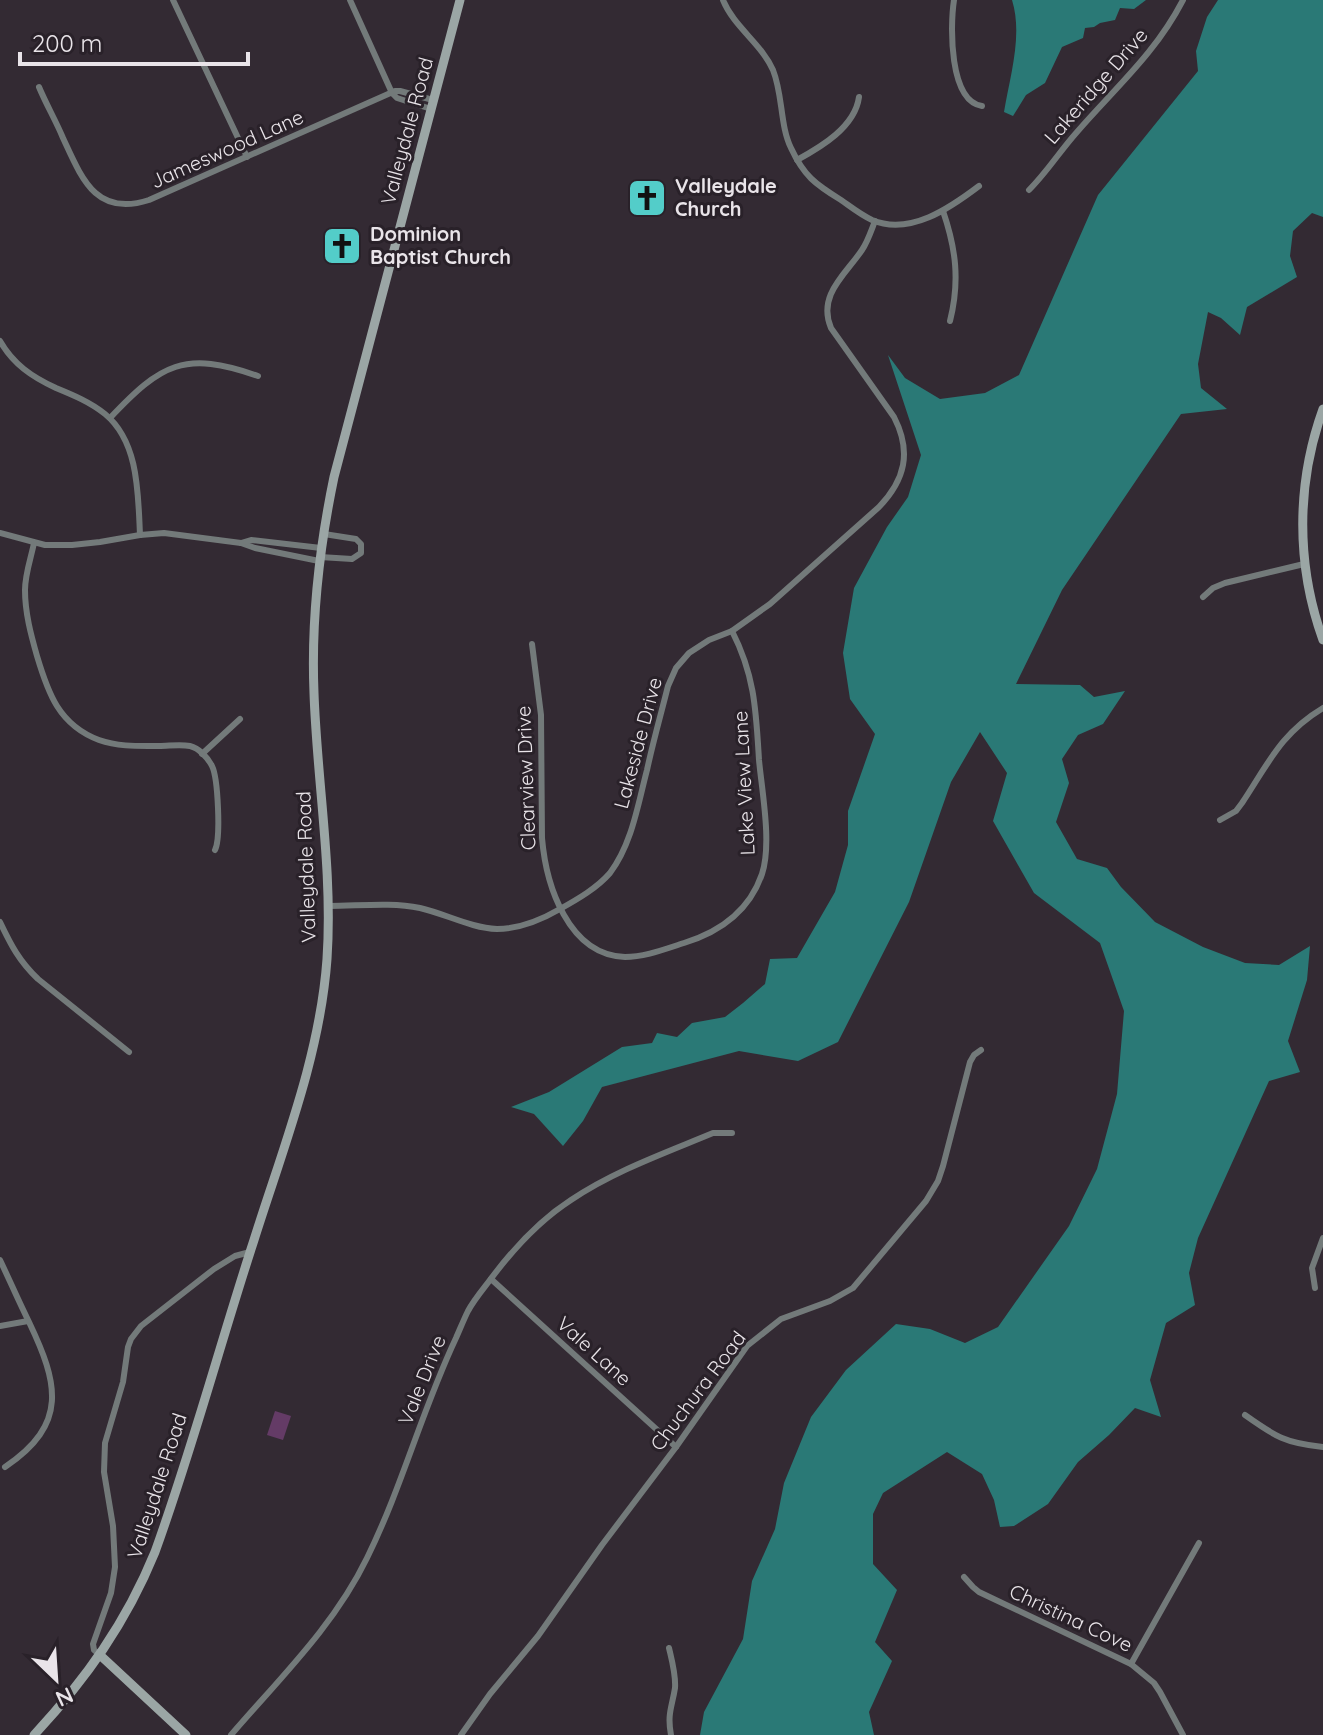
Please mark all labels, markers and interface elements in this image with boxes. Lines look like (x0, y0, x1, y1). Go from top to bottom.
scale bar (20, 16, 248, 66)
street label: Lakeridge Drive (1038, 23, 1153, 149)
text: 200 m (32, 28, 102, 58)
street label: Valleydale Road (375, 54, 438, 207)
street label: Jameswood Lane (146, 104, 307, 193)
place label: Valleydale Church (675, 173, 777, 221)
church icon: Valleydale Church (626, 177, 668, 219)
place label: Dominion Baptist Church (370, 221, 511, 269)
church icon: Dominion Baptist Church (321, 225, 363, 267)
street label: Lakeside Drive (608, 674, 667, 811)
street label: Clearview Drive (510, 705, 541, 851)
street label: Lake View Lane (727, 710, 760, 856)
street label: Valleydale Road (290, 791, 321, 943)
street label: Vale Lane (552, 1311, 637, 1391)
street label: Chuchura Road (644, 1326, 751, 1456)
street label: Vale Drive (392, 1331, 451, 1428)
street label: Valleydale Road (121, 1410, 192, 1562)
street label: Christina Cove (1006, 1578, 1137, 1657)
north arrow (16, 1639, 96, 1719)
text: N (51, 1681, 78, 1713)

